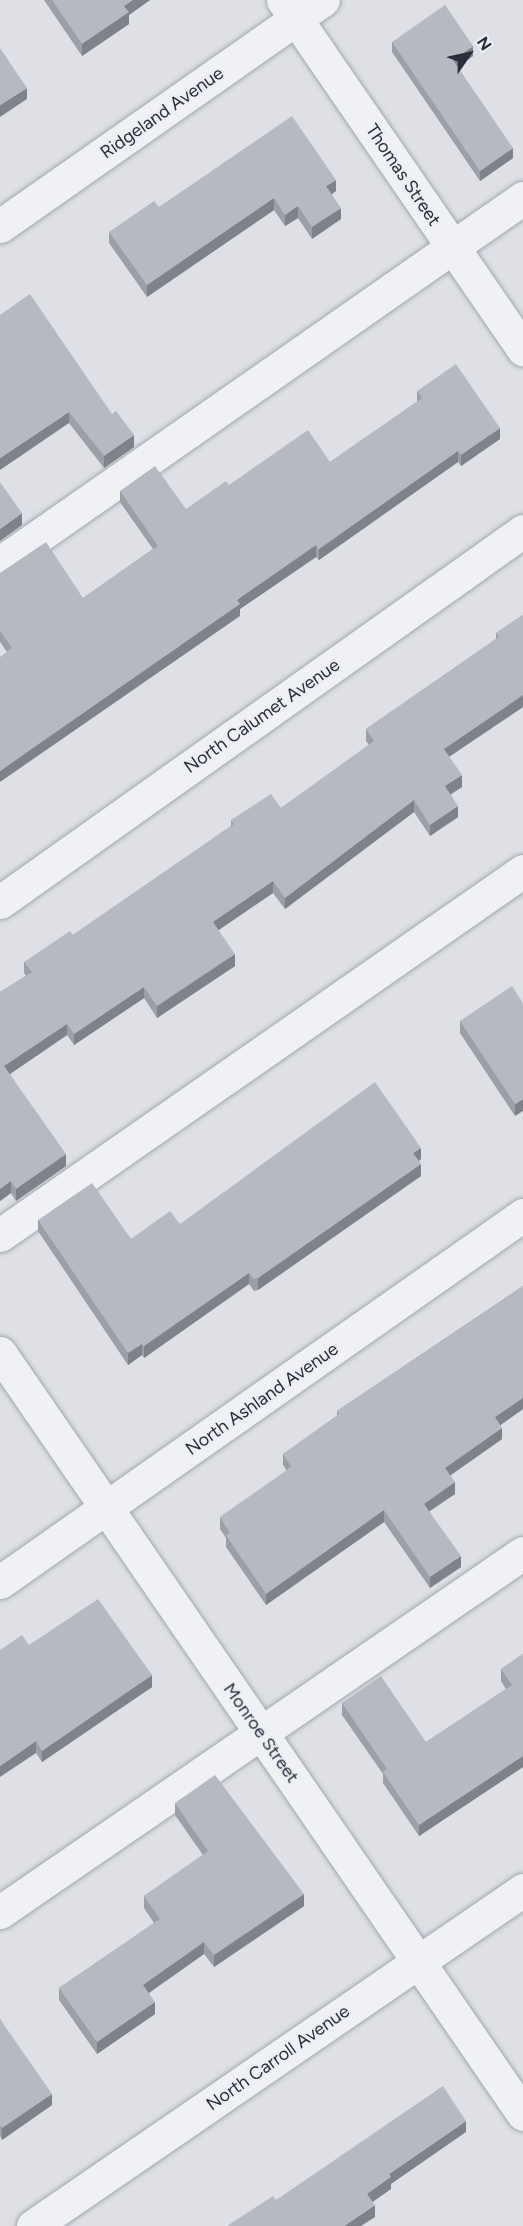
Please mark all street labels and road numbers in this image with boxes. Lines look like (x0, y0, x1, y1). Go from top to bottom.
street label: Ridgeland Avenue (96, 62, 228, 164)
street label: Thomas Street (361, 120, 445, 230)
street label: North Calumet Avenue (180, 654, 344, 778)
street label: North Ashland Avenue (182, 1338, 342, 1460)
street label: Monroe Street (219, 1679, 303, 1787)
street label: North Carroll Avenue (202, 2000, 354, 2116)

